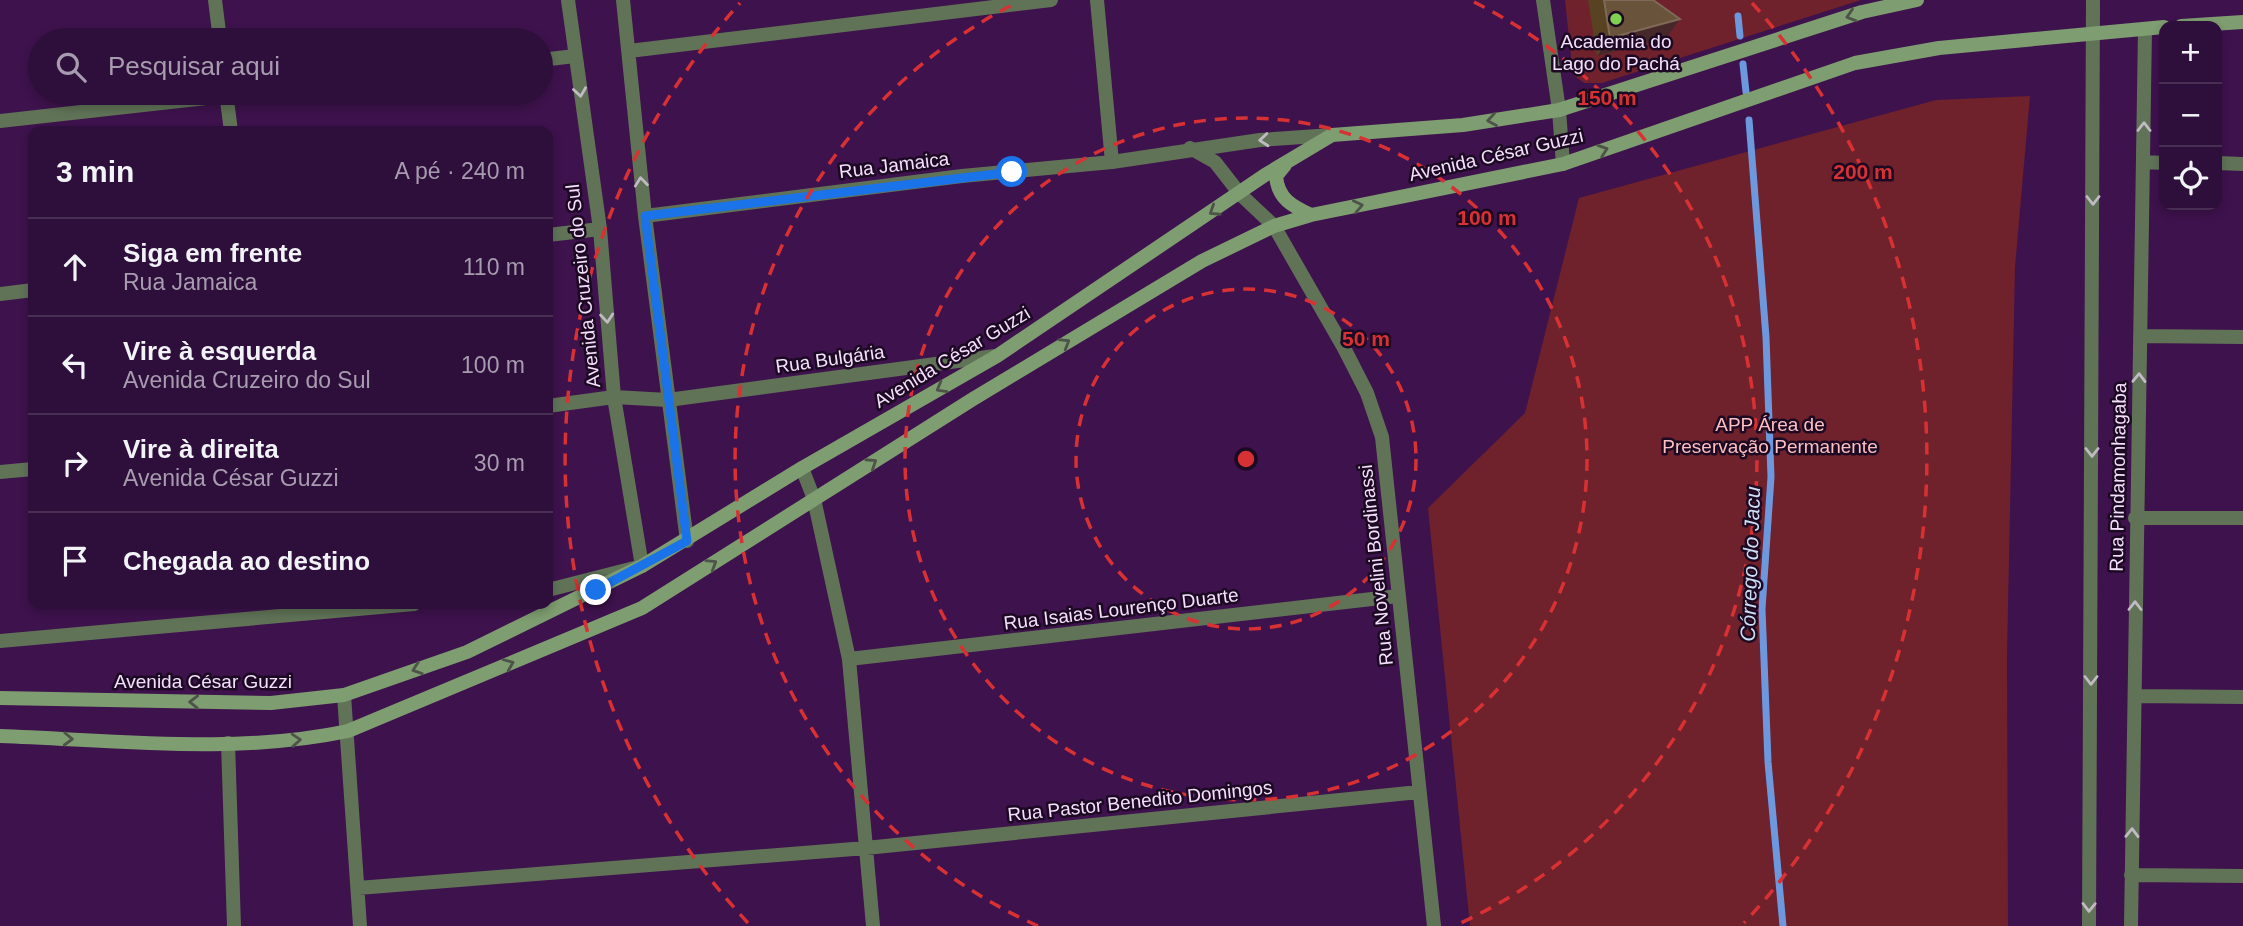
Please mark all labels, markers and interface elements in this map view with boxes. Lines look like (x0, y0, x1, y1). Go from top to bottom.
one-way arrow (1845, 8, 1858, 22)
marker: Academia do Lago do Pachá (1608, 11, 1624, 27)
map controls (2159, 21, 2222, 210)
button: + (2159, 21, 2222, 84)
search box (28, 28, 553, 105)
place label: Academia do Lago do Pachá (1552, 31, 1680, 74)
icon: search (52, 48, 90, 86)
text: Pesquisar aqui (108, 51, 280, 81)
button: − (2159, 84, 2222, 147)
one-way arrow (572, 86, 587, 98)
text: 150 m (1577, 86, 1637, 109)
one-way arrow (1486, 112, 1498, 127)
one-way arrow (2136, 121, 2152, 131)
street label: Avenida César Guzzi (1407, 125, 1585, 185)
one-way arrow (1258, 132, 1269, 147)
one-way arrow (1597, 144, 1609, 158)
button: locate (2159, 147, 2222, 210)
street label: Rua Jamaica (838, 148, 951, 182)
text: 3 min (56, 155, 134, 188)
route start (996, 156, 1027, 187)
text: A pé · 240 m (395, 158, 525, 184)
text: 200 m (1833, 160, 1893, 183)
one-way arrow (634, 176, 649, 187)
street label: Avenida Cruzeiro do Sul (562, 183, 604, 389)
one-way arrow (2085, 195, 2101, 206)
one-way arrow (1352, 199, 1364, 214)
one-way arrow (1209, 203, 1222, 215)
text: 100 m (1457, 206, 1517, 229)
text: Siga em frente (123, 238, 302, 268)
icon: ahead (56, 248, 94, 286)
text: 110 m (463, 254, 525, 280)
text: Rua Jamaica (123, 269, 257, 295)
street label: Avenida César Guzzi (870, 302, 1034, 412)
one-way arrow (599, 313, 614, 324)
text: 50 m (1342, 327, 1390, 350)
text: Vire à esquerda (123, 336, 316, 366)
one-way arrow (1058, 338, 1071, 351)
street label: Rua Bulgária (774, 341, 886, 377)
icon: left (56, 346, 94, 384)
text: 100 m (461, 352, 525, 378)
text: Avenida Cruzeiro do Sul (123, 367, 371, 393)
one-way arrow (2131, 373, 2147, 383)
one-way arrow (936, 380, 948, 393)
street label: Rua Pindamonhagaba (2106, 382, 2130, 572)
park label: APP Área de Preservação Permanente (1662, 414, 1878, 457)
text: Vire à direita (123, 434, 279, 464)
icon: right (56, 444, 94, 482)
centre of rings (1234, 447, 1258, 471)
one-way arrow (2084, 447, 2100, 458)
text: 30 m (474, 450, 525, 476)
one-way arrow (864, 458, 877, 471)
street label: Rua Novelini Bordinassi (1355, 464, 1397, 666)
text: Avenida César Guzzi (123, 465, 339, 491)
water label: Córrego do Jacu (1736, 486, 1764, 642)
icon: arrive (56, 542, 94, 580)
text: Chegada ao destino (123, 546, 370, 576)
one-way arrow (705, 560, 718, 573)
route end (580, 574, 611, 605)
street label: Rua Isaias Lourenço Duarte (1002, 584, 1240, 634)
one-way arrow (2127, 600, 2143, 611)
one-way arrow (501, 658, 514, 672)
one-way arrow (412, 661, 424, 675)
street label: Avenida César Guzzi (114, 671, 292, 692)
one-way arrow (2083, 675, 2099, 685)
one-way arrow (189, 694, 199, 710)
one-way arrow (63, 731, 74, 746)
one-way arrow (290, 733, 301, 748)
street label: Rua Pastor Benedito Domingos (1007, 777, 1273, 825)
one-way arrow (2124, 828, 2140, 838)
one-way arrow (2081, 902, 2097, 913)

